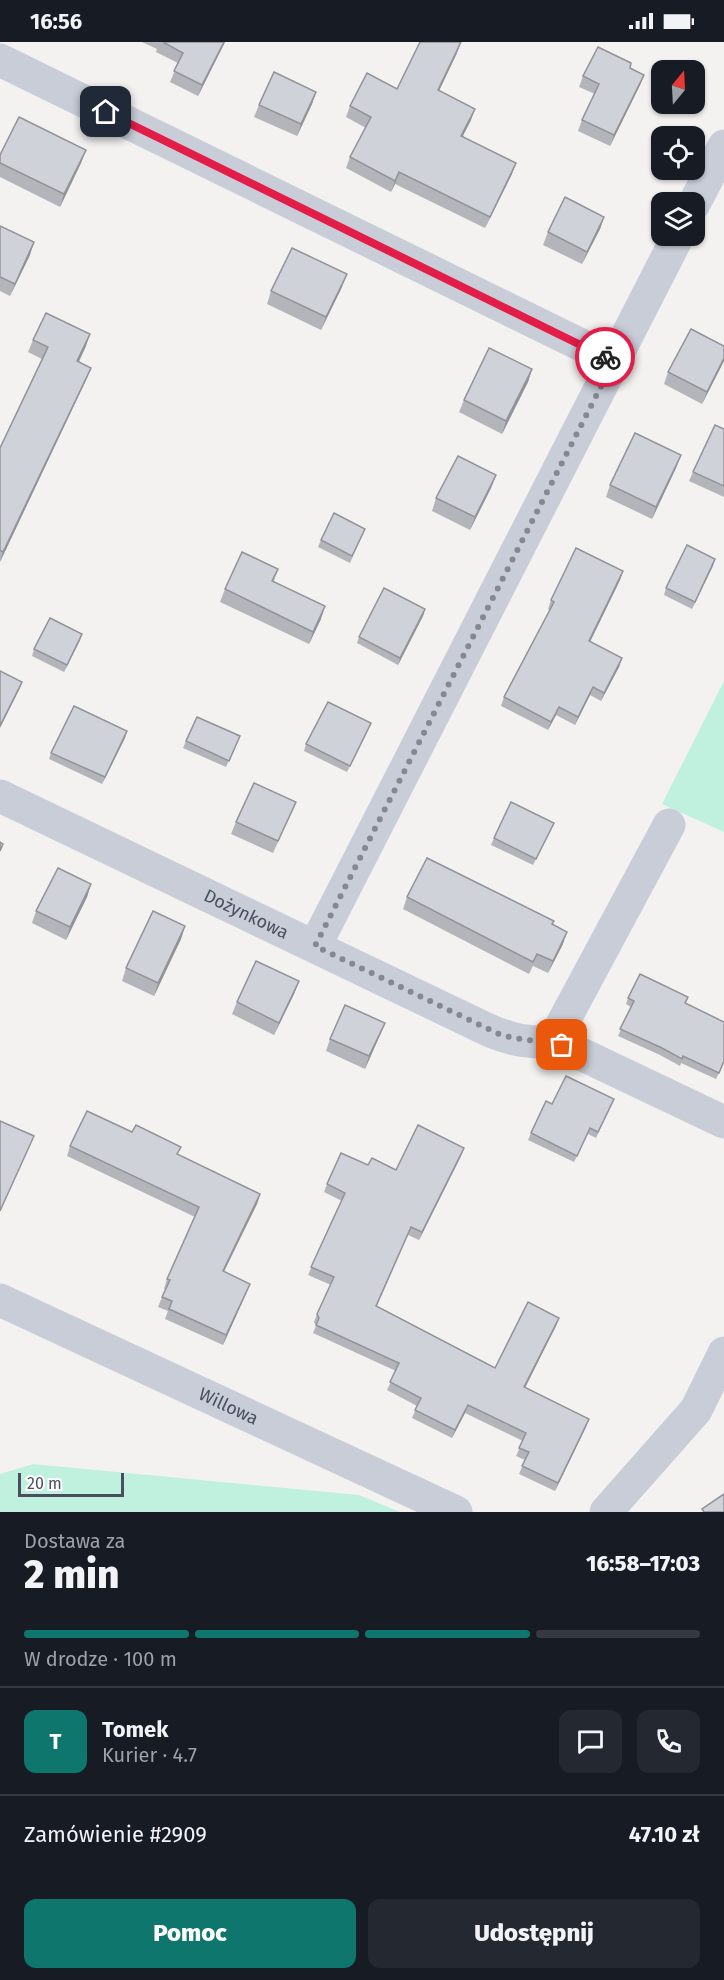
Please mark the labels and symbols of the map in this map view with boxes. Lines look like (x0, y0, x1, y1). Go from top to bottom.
north arrow (651, 60, 705, 114)
pin (80, 86, 131, 137)
courier (575, 327, 635, 387)
street label: Dożynkowa (200, 884, 292, 944)
pin (536, 1019, 587, 1070)
street label: Willowa (195, 1383, 262, 1430)
scale bar (18, 1470, 124, 1498)

